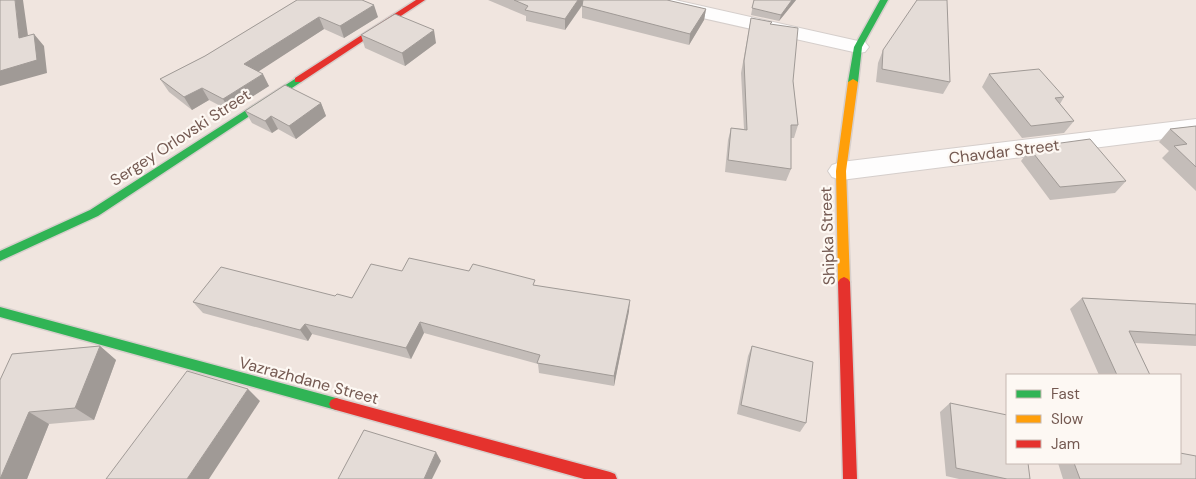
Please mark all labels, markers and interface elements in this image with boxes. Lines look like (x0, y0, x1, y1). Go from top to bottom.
street label: Sergey Orlovski Street (106, 84, 254, 191)
street label: Chavdar Street (948, 134, 1061, 169)
street label: Shipka Street (815, 186, 840, 286)
street label: Vazrazhdane Street (237, 352, 381, 409)
legend (1006, 374, 1181, 464)
text: Fast (1051, 384, 1080, 404)
text: Slow (1051, 409, 1084, 429)
text: Jam (1051, 434, 1080, 454)

